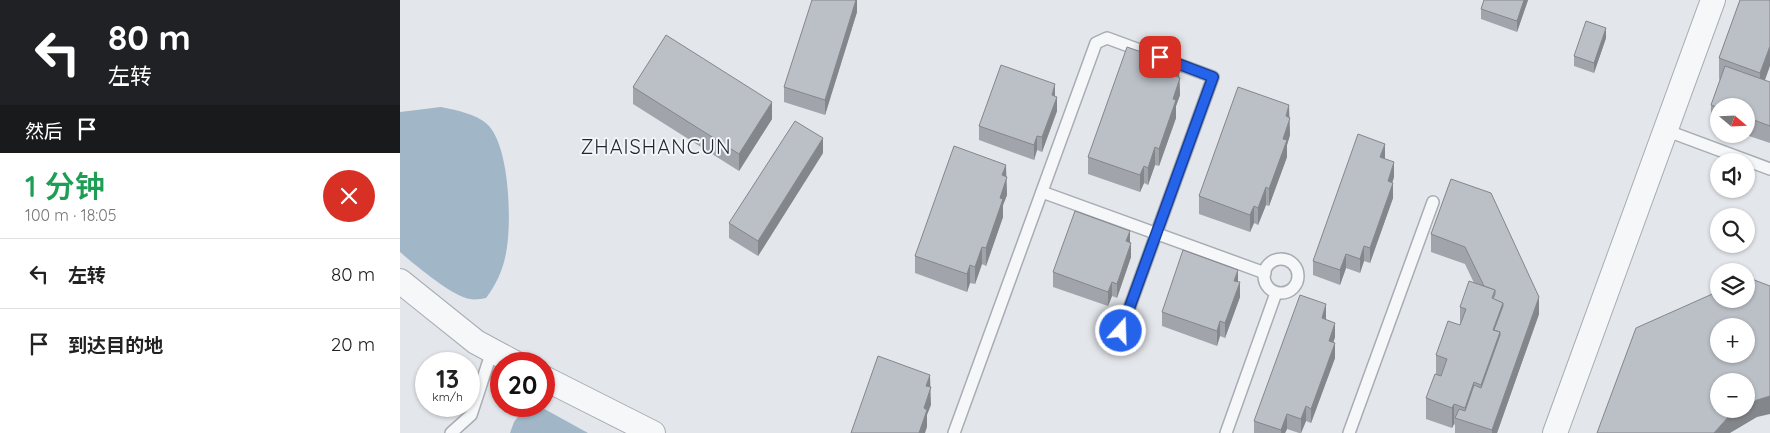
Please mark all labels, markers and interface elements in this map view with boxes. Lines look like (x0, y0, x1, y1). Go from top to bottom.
text: 80 m (108, 15, 191, 59)
icon: left (25, 20, 90, 85)
pin (1139, 36, 1181, 78)
icon: arrive (1146, 43, 1174, 71)
text: 左转 (108, 62, 152, 90)
north arrow (1710, 98, 1755, 142)
map controls (1710, 98, 1755, 418)
icon: arrive (73, 115, 101, 143)
text: 然后 (25, 119, 63, 143)
district label: ZHAISHANCUN (580, 134, 732, 159)
button: sound (1710, 153, 1755, 198)
text: 1 分钟 (25, 167, 105, 205)
button: close (323, 170, 375, 222)
text: 100 m · 18:05 (25, 205, 117, 225)
button: search (1710, 208, 1755, 253)
icon: left (25, 260, 53, 288)
text: 80 m (331, 262, 375, 286)
text: 左转 (68, 263, 106, 287)
button: layers (1710, 263, 1755, 308)
position arrow (1094, 304, 1146, 356)
button: + (1710, 318, 1755, 363)
icon: arrive (25, 330, 53, 358)
text: 20 m (331, 332, 375, 356)
text: 到达目的地 (68, 333, 163, 357)
speed limit sign: 20 (490, 352, 555, 417)
text: 13 (436, 363, 459, 394)
button: − (1710, 373, 1755, 418)
text: km/h (432, 389, 463, 404)

